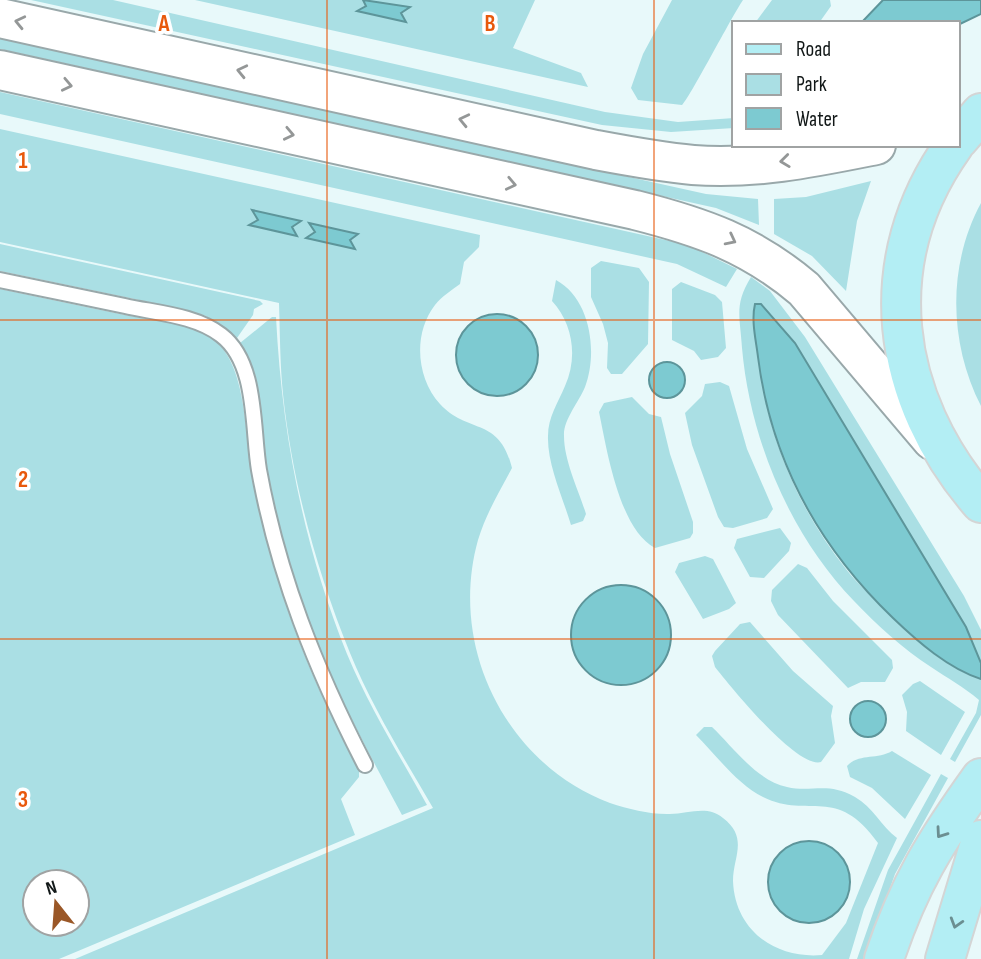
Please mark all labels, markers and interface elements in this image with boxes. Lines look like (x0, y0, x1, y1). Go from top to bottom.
text: A (158, 10, 171, 38)
text: B (485, 10, 496, 38)
one-way arrow (14, 15, 26, 30)
legend (732, 21, 960, 147)
text: Road (796, 37, 831, 62)
one-way arrow (236, 65, 248, 79)
text: Park (796, 72, 827, 97)
one-way arrow (61, 77, 73, 91)
text: Water (796, 107, 838, 132)
one-way arrow (458, 114, 470, 129)
one-way arrow (283, 126, 295, 141)
text: 1 (18, 147, 28, 175)
one-way arrow (779, 153, 790, 168)
one-way arrow (505, 175, 517, 190)
one-way arrow (724, 232, 736, 246)
text: 2 (18, 466, 28, 494)
text: 3 (18, 786, 28, 814)
one-way arrow (937, 825, 949, 838)
north arrow (21, 868, 91, 938)
text: N (43, 876, 60, 901)
one-way arrow (949, 917, 964, 929)

